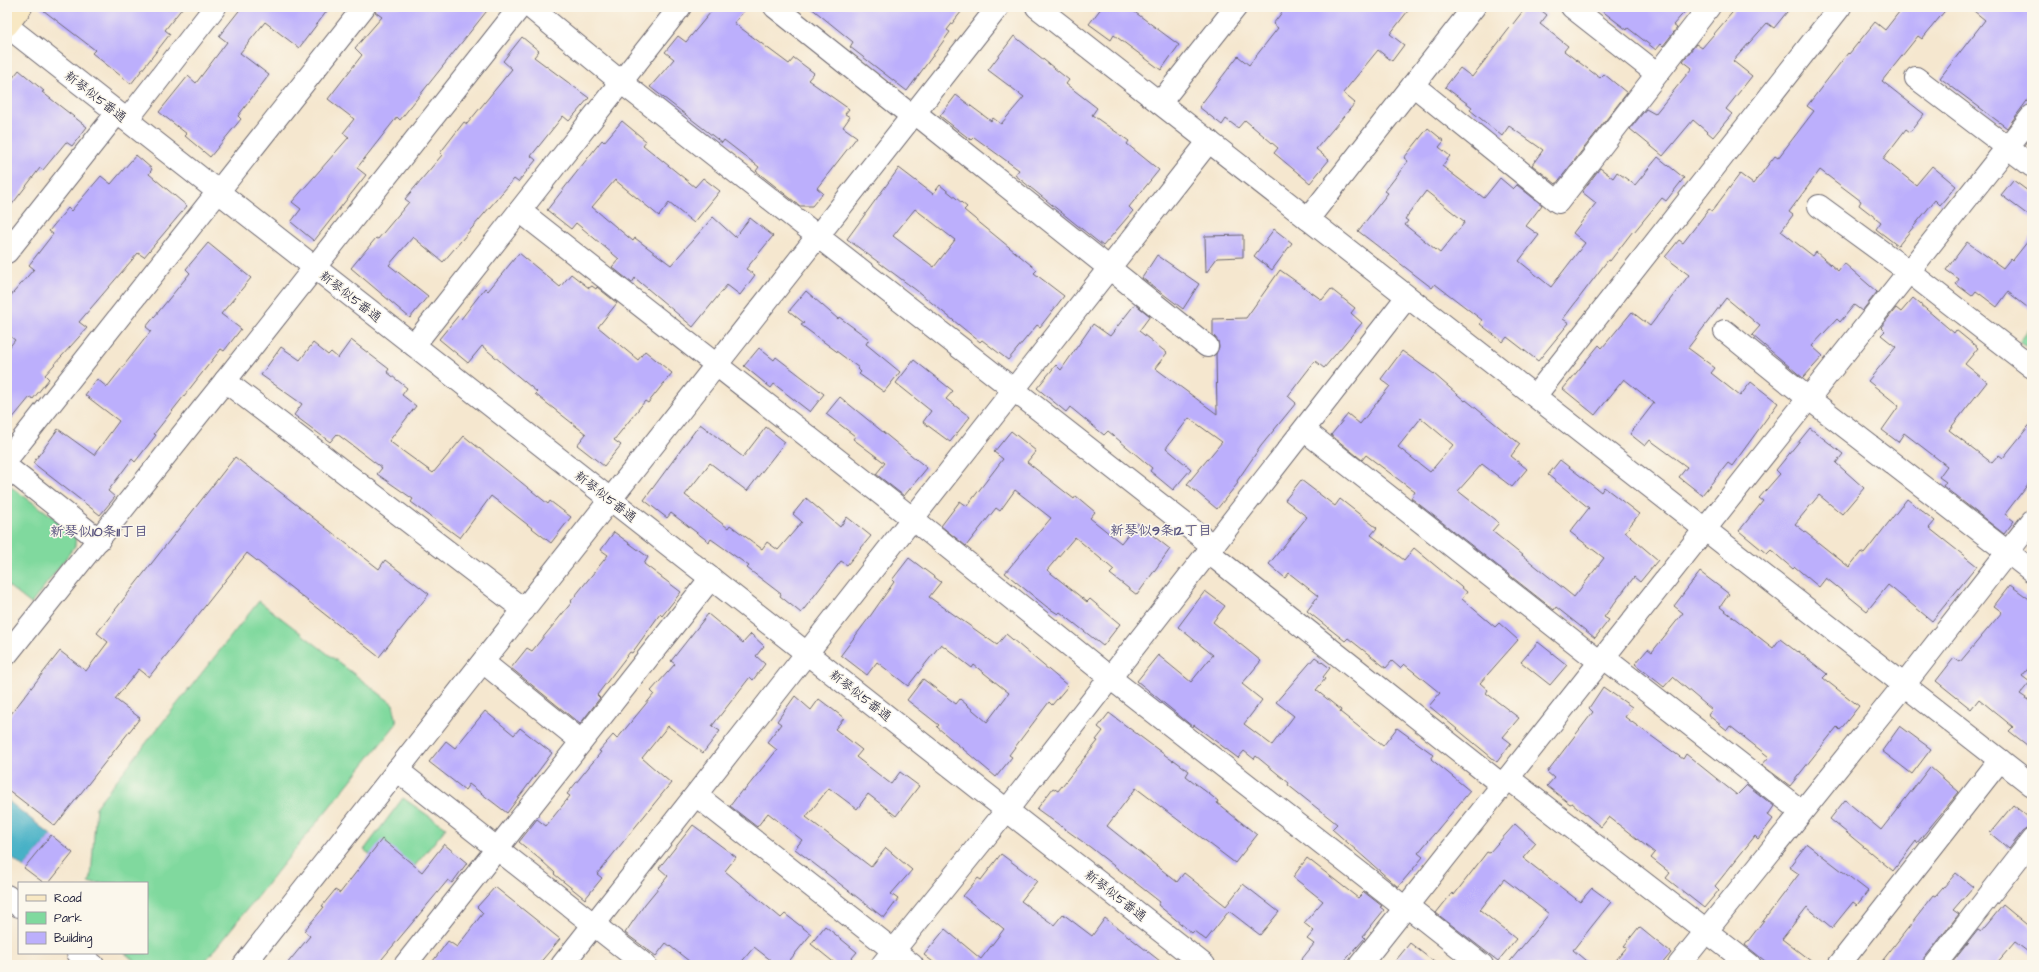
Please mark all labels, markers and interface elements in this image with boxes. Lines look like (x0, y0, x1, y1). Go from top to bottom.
street label: 新琴似5番通 (61, 67, 130, 127)
street label: 新琴似5番通 (316, 267, 385, 327)
street label: 新琴似5番通 (571, 467, 640, 527)
district label: 新琴似9条12丁目 (1110, 521, 1212, 541)
district label: 新琴似10条11丁目 (50, 522, 148, 542)
street label: 新琴似5番通 (826, 666, 895, 726)
street label: 新琴似5番通 (1081, 866, 1150, 926)
legend (18, 882, 148, 954)
text: Road (54, 890, 82, 907)
text: Park (54, 910, 82, 927)
text: Building (54, 930, 92, 948)

